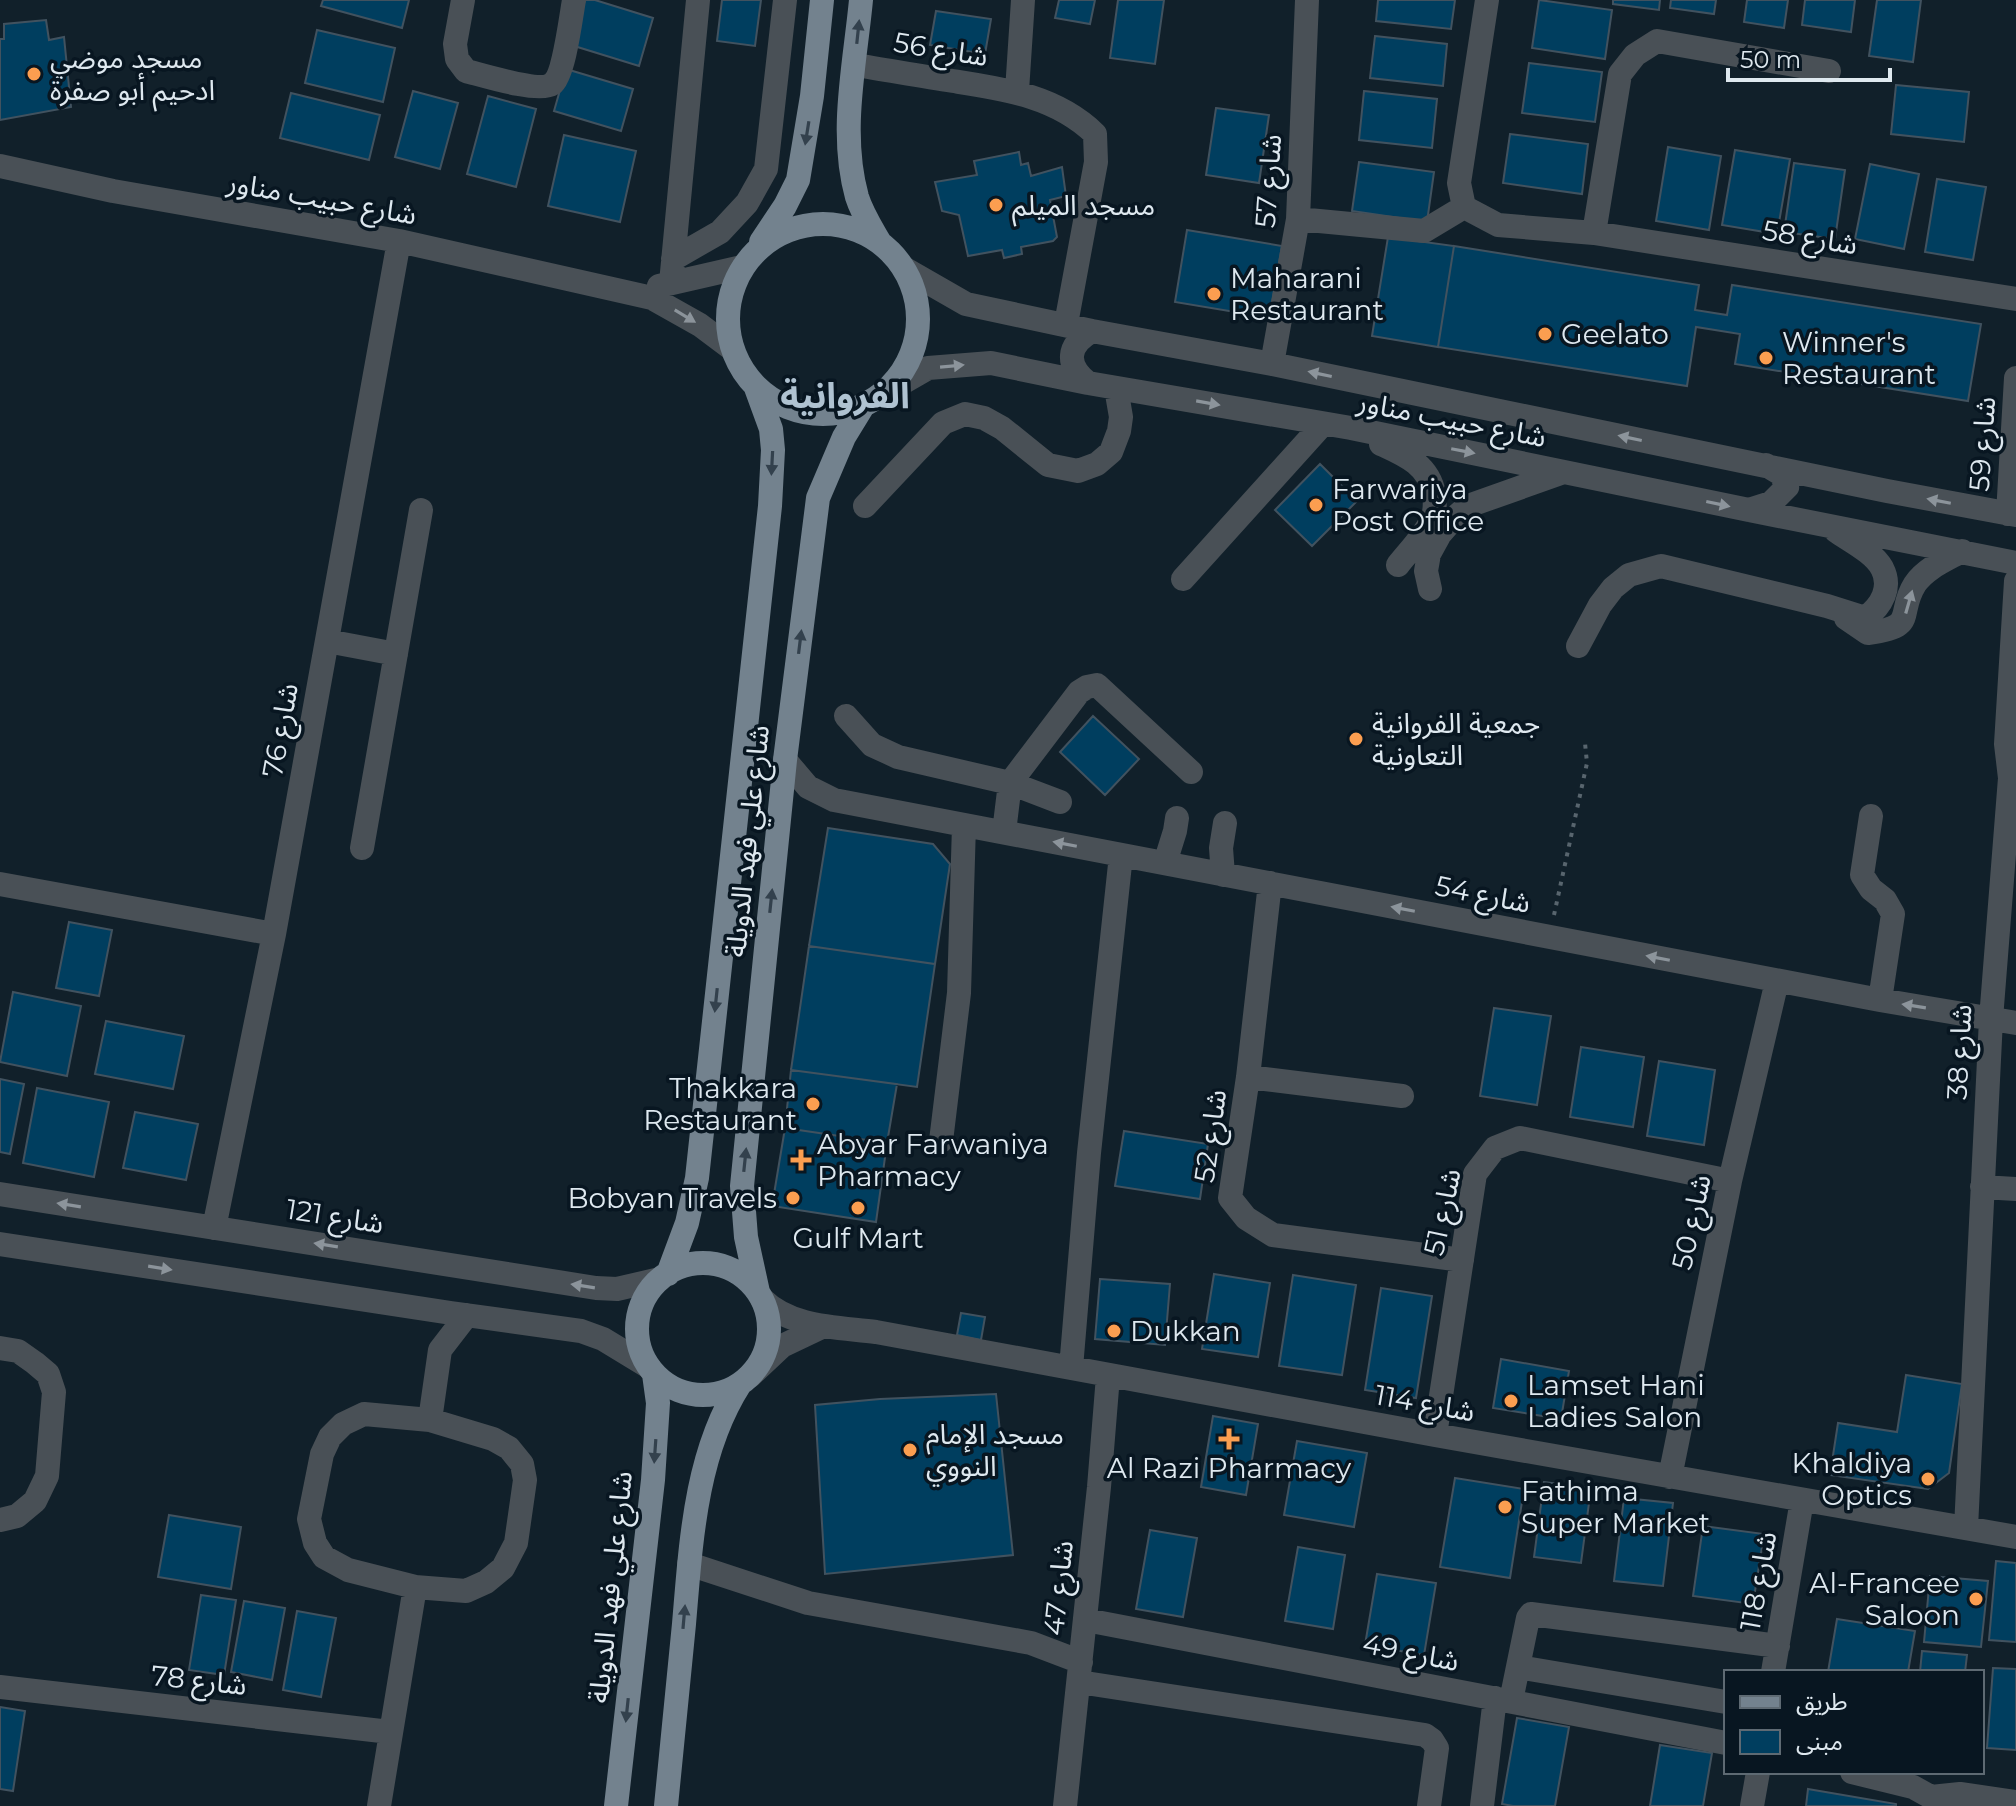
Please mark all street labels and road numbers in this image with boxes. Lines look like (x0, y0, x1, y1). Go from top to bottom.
street label: شارع 56 (891, 25, 990, 77)
street label: شارع 57 (1248, 133, 1292, 229)
street label: شارع حبيب مناور (223, 164, 419, 235)
street label: شارع 58 (1759, 213, 1860, 265)
street label: شارع حبيب مناور (1353, 384, 1549, 458)
street label: شارع 59 (1962, 396, 2006, 493)
street label: شارع 76 (255, 680, 309, 780)
street label: شارع علي فهد الدويلة (718, 723, 781, 959)
street label: شارع 54 (1432, 868, 1533, 924)
street label: شارع 38 (1940, 1003, 1982, 1101)
street label: شارع 52 (1187, 1087, 1237, 1185)
street label: شارع 51 (1416, 1165, 1472, 1259)
street label: شارع 50 (1664, 1171, 1722, 1273)
street label: شارع 121 (283, 1192, 386, 1244)
street label: شارع 114 (1372, 1378, 1478, 1432)
street label: شارع علي فهد الدويلة (581, 1469, 644, 1705)
street label: شارع 118 (1733, 1529, 1787, 1634)
street label: شارع 47 (1036, 1539, 1084, 1638)
street label: شارع 49 (1359, 1626, 1462, 1682)
street label: شارع 78 (149, 1658, 248, 1706)

